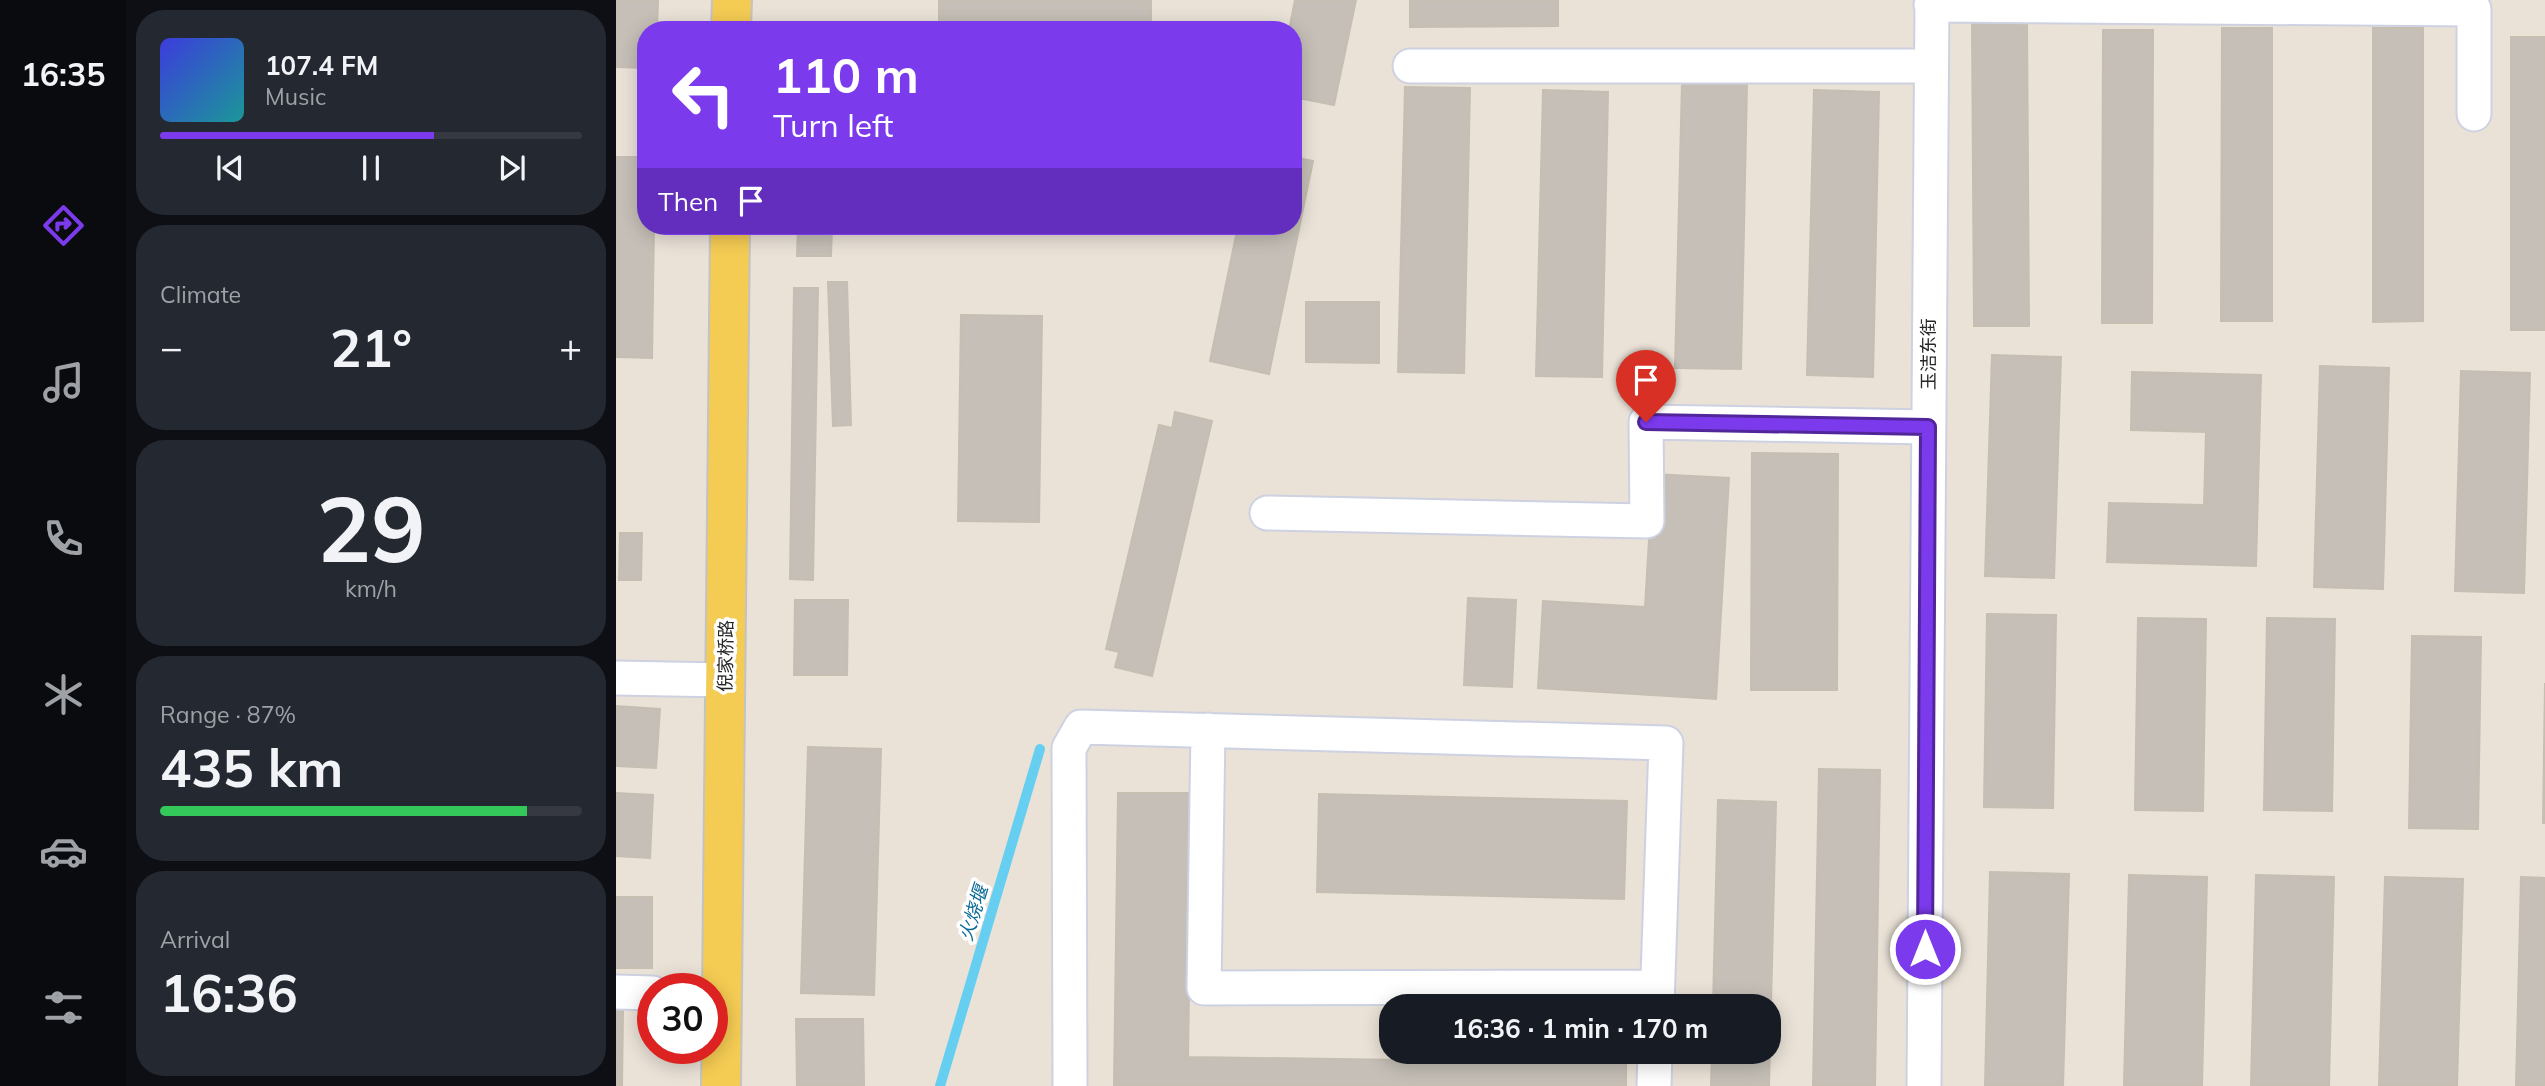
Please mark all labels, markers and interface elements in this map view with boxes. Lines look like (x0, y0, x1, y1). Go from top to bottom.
text: 110 m (773, 44, 919, 105)
text: 107.4 FM (265, 49, 378, 82)
icon: left (658, 49, 749, 140)
text: 16:35 (21, 54, 105, 94)
text: Music (265, 82, 326, 111)
text: Turn left (773, 105, 893, 145)
icon: previous (211, 149, 249, 187)
icon: pause (352, 149, 390, 187)
icon: next (493, 149, 531, 187)
icon: arrive (732, 182, 770, 220)
text: Then (658, 185, 718, 218)
icon: directions (39, 201, 88, 250)
text: Climate (160, 280, 241, 309)
text: 21° (330, 315, 412, 380)
street label: 玉洁东街 (1917, 318, 1940, 390)
text: − (160, 323, 183, 371)
text: + (559, 323, 582, 371)
pin (1616, 350, 1676, 422)
icon: music (39, 358, 88, 407)
icon: arrive (1627, 361, 1665, 399)
text: 29 (316, 471, 426, 585)
icon: phone (39, 514, 88, 563)
text: km/h (345, 574, 397, 603)
street label: 倪家桥路 (713, 620, 738, 692)
icon: climate (39, 670, 88, 719)
text: Range · 87% (160, 700, 296, 729)
text: 435 km (160, 735, 343, 800)
icon: car (39, 827, 88, 876)
water label: 火烧堰 (953, 879, 994, 944)
position arrow (1888, 912, 1962, 986)
text: Arrival (160, 925, 230, 954)
text: 16:36 (160, 960, 298, 1025)
speed limit sign: 30 (637, 973, 728, 1064)
icon: filters (39, 983, 88, 1032)
text: 16:36 · 1 min · 170 m (1452, 1012, 1708, 1045)

